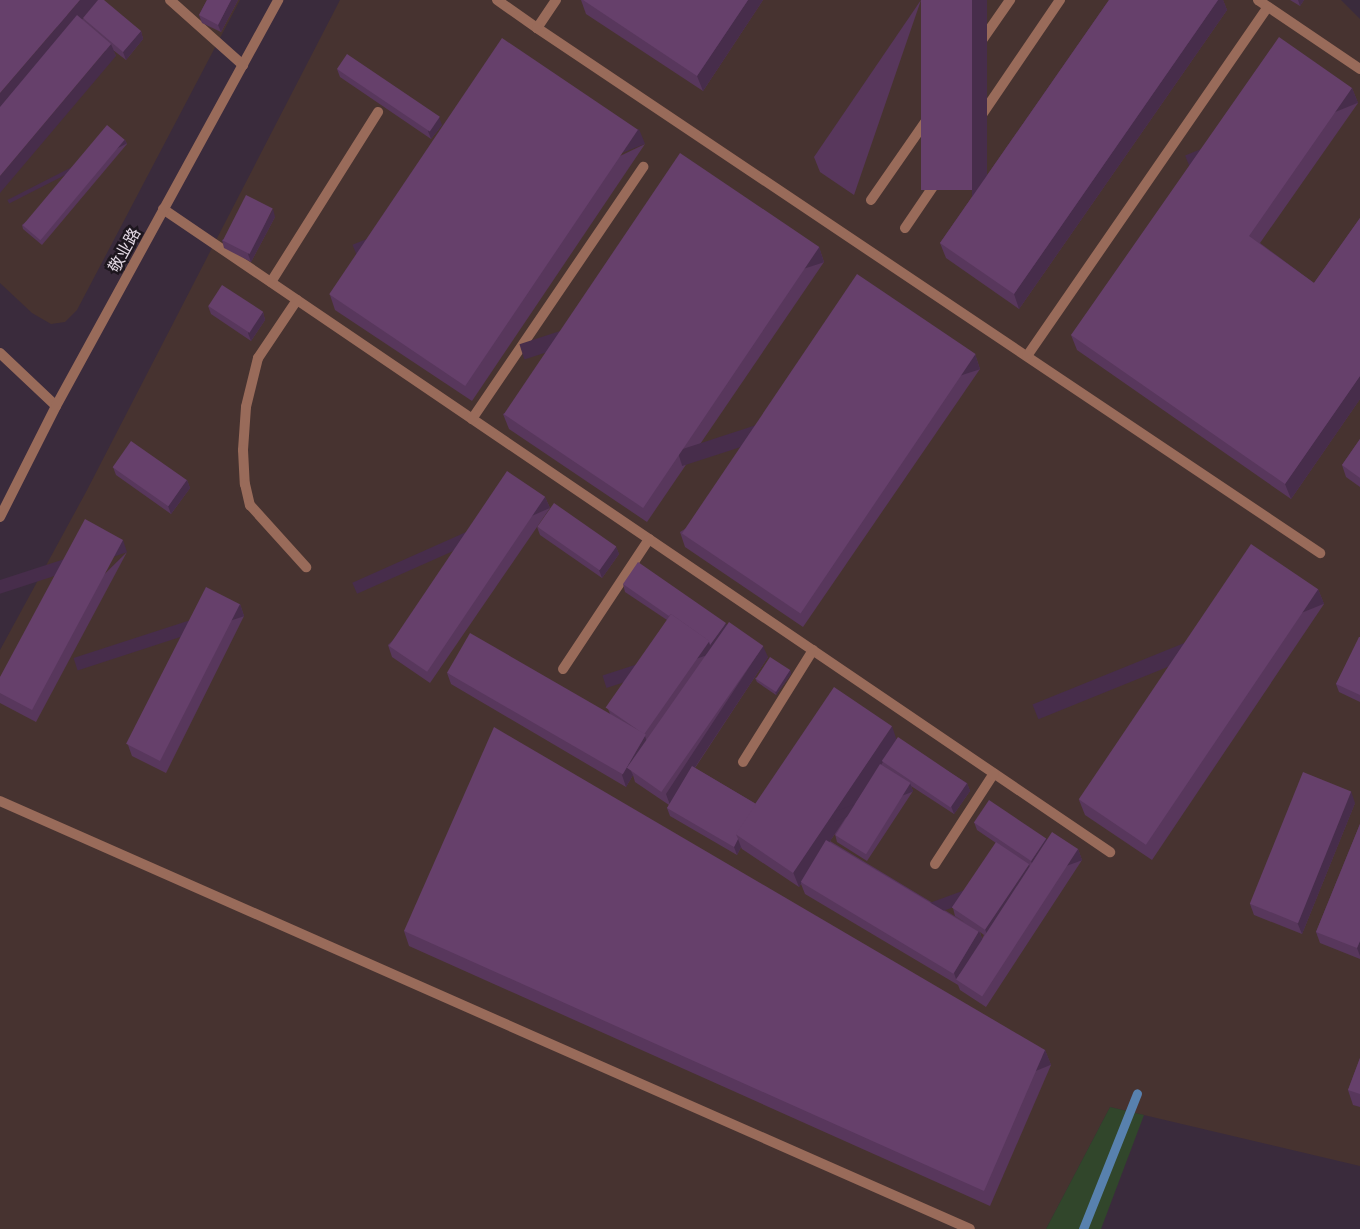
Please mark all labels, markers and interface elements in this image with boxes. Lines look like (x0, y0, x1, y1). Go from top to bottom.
street label: 敬业路 (104, 224, 144, 276)

